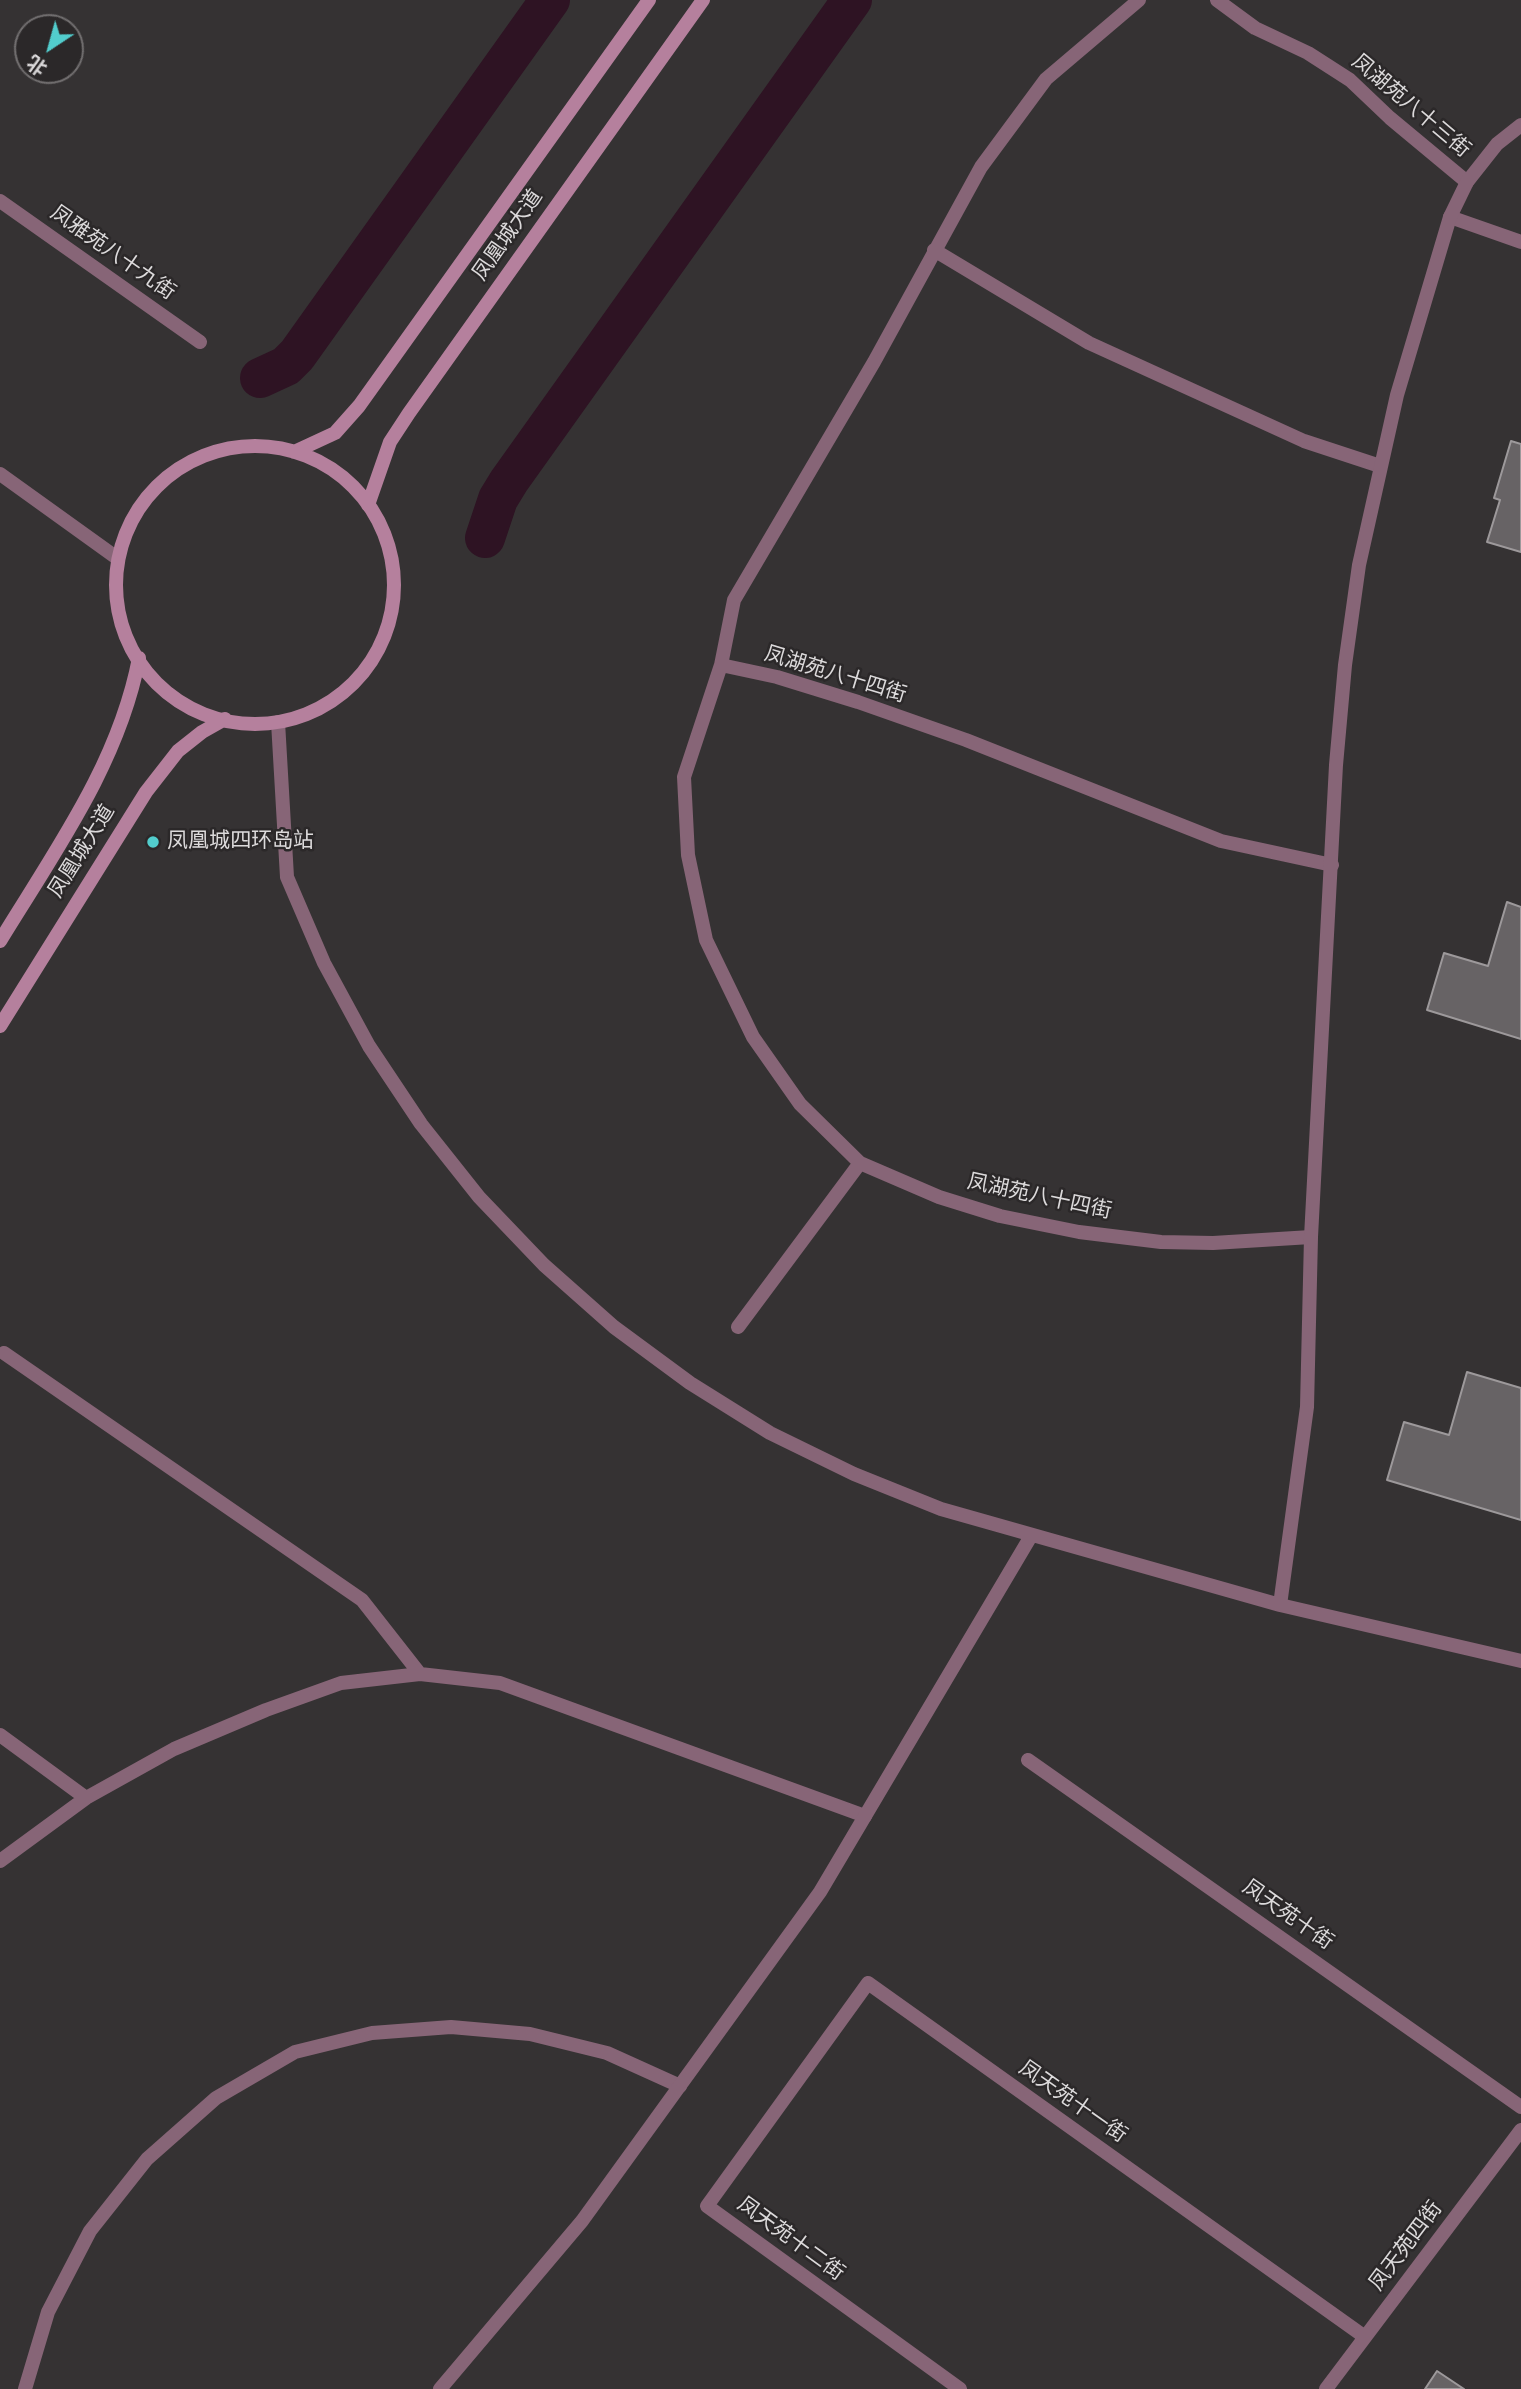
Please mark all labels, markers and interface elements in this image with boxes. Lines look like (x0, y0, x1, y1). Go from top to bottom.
north arrow (14, 14, 84, 84)
text: 北 (22, 48, 53, 81)
street label: 凤湖苑八十三街 (1346, 50, 1474, 164)
street label: 凤凰城大道 (469, 186, 549, 286)
street label: 凤雅苑八十九街 (45, 202, 179, 306)
street label: 凤湖苑八十四街 (761, 642, 909, 710)
street label: 凤凰城大道 (44, 801, 122, 903)
place label: 凤凰城四环岛站 (167, 829, 314, 855)
marker: 凤凰城四环岛站 (145, 834, 161, 850)
street label: 凤湖苑八十四街 (964, 1170, 1114, 1226)
street label: 凤天苑十街 (1237, 1876, 1337, 1956)
street label: 凤天苑十一街 (1013, 2057, 1131, 2149)
street label: 凤天苑十二街 (732, 2193, 848, 2287)
street label: 凤天苑四街 (1365, 2197, 1449, 2297)

